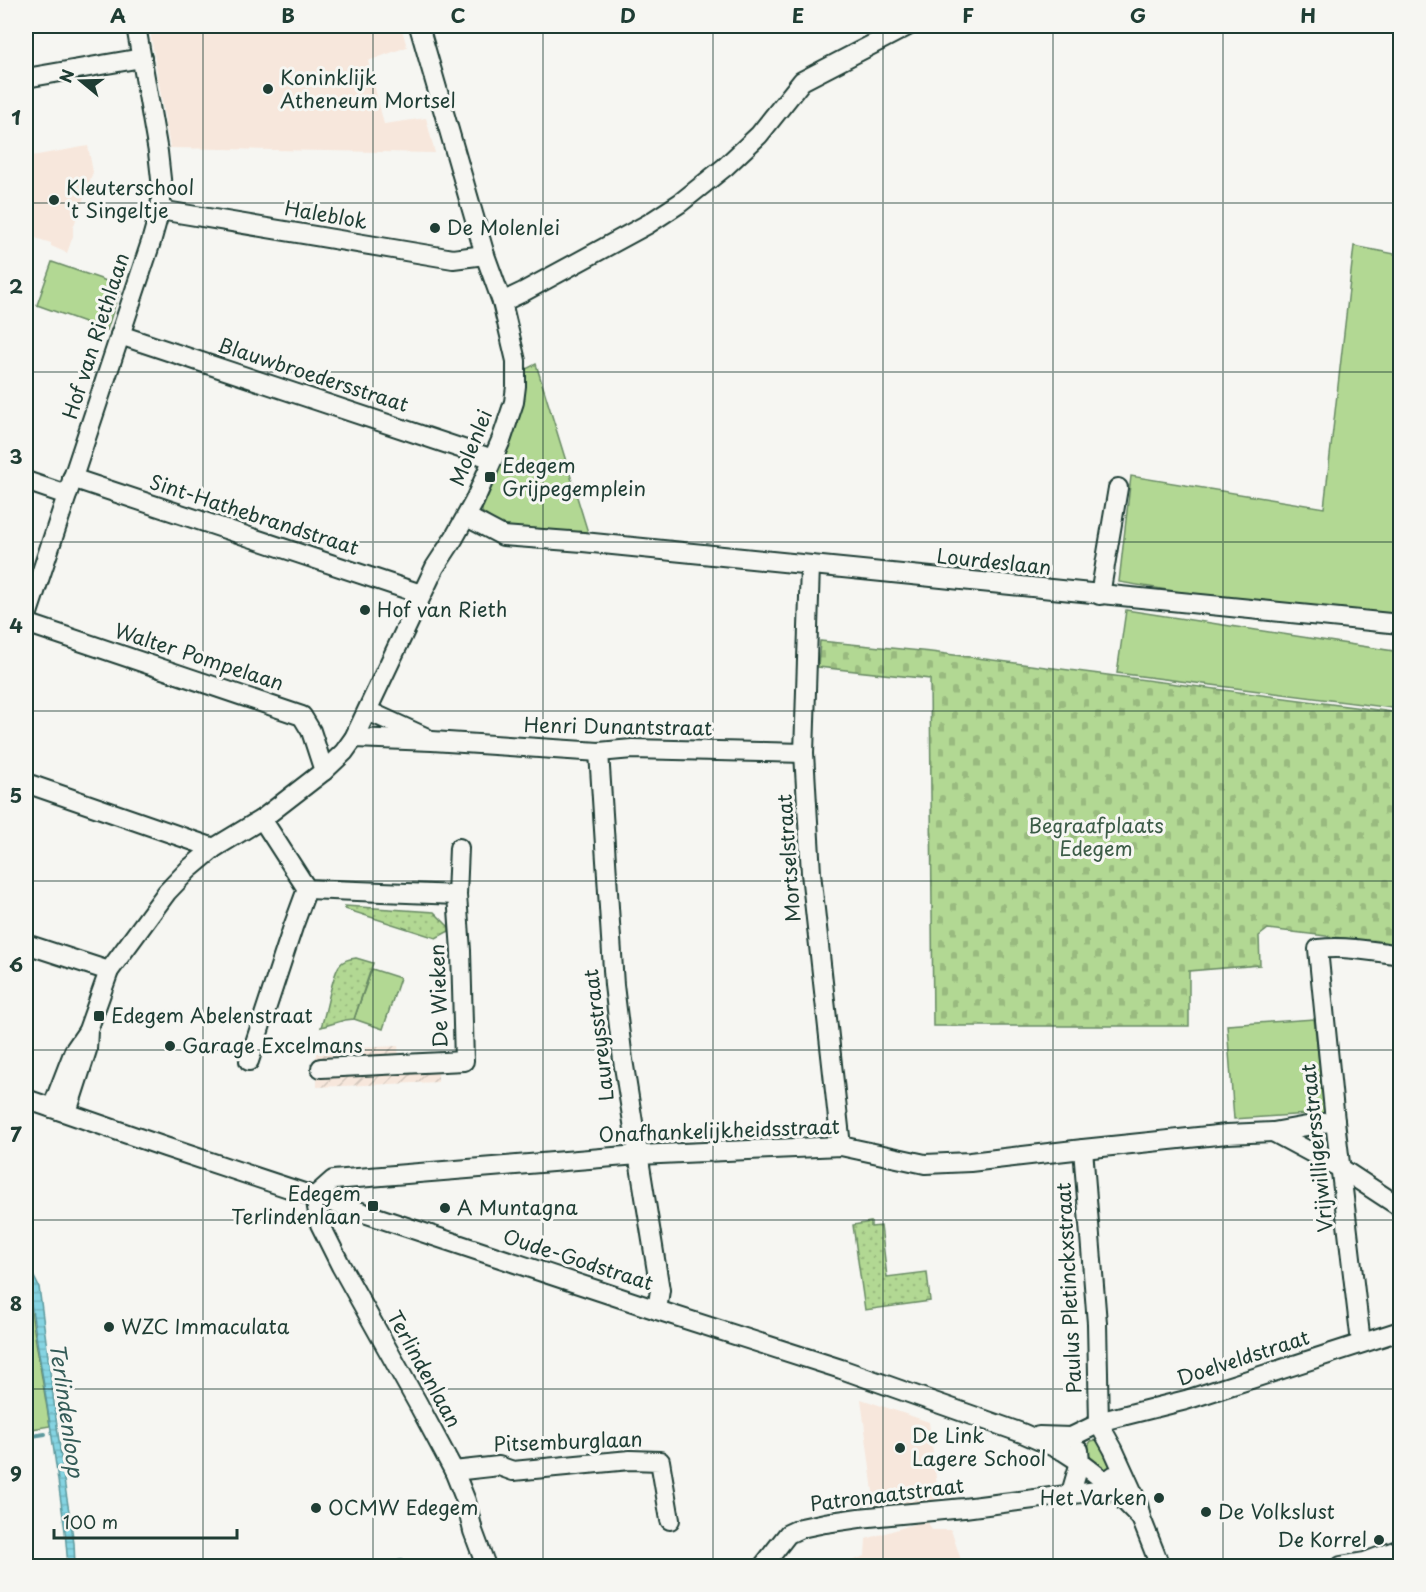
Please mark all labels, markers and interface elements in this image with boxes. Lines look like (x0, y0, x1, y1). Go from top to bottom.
text: A (110, 0, 126, 30)
text: B (281, 0, 295, 30)
text: C (450, 0, 466, 30)
text: D (620, 0, 636, 30)
text: E (792, 0, 804, 30)
text: F (962, 0, 974, 30)
text: G (1130, 0, 1146, 30)
text: H (1300, 0, 1316, 30)
north arrow (51, 51, 111, 111)
place label: Koninklijk Atheneum Mortsel (280, 62, 456, 115)
text: N (52, 66, 79, 86)
marker: Koninklijk Atheneum Mortsel (261, 82, 275, 96)
text: 1 (11, 102, 21, 132)
place label: Kleuterschool 't Singeltje (66, 172, 194, 225)
street label: Haleblok (282, 192, 370, 236)
marker: Kleuterschool 't Singeltje (47, 193, 61, 207)
place label: De Molenlei (447, 212, 560, 242)
marker: De Molenlei (428, 221, 442, 235)
street label: Hof van Riethlaan (54, 249, 136, 423)
text: 2 (9, 271, 23, 301)
street label: Blauwbroedersstraat (214, 329, 413, 419)
street label: Molenlei (441, 405, 499, 490)
text: 3 (9, 441, 23, 471)
place label: Edegem Grijpegemplein (502, 450, 646, 503)
street label: Sint-Hathebrandstraat (146, 466, 363, 562)
marker: Edegem Grijpegemplein (483, 470, 497, 484)
street label: Lourdeslaan (935, 540, 1053, 582)
place label: Hof van Rieth (377, 594, 507, 624)
marker: Hof van Rieth (358, 603, 372, 617)
text: 4 (9, 610, 23, 640)
street label: Walter Pompelaan (111, 615, 288, 698)
street label: Henri Dunantstraat (523, 709, 713, 743)
text: 5 (10, 780, 22, 810)
street label: Mortselstraat (769, 793, 807, 923)
park label: Begraafplaats Edegem (1028, 810, 1164, 863)
street label: De Wieken (421, 944, 455, 1048)
text: 6 (9, 949, 23, 979)
street label: Laureysstraat (575, 968, 621, 1103)
place label: Edegem Abelenstraat (111, 1000, 313, 1030)
marker: Edegem Abelenstraat (92, 1009, 106, 1023)
place label: Garage Excelmans (182, 1030, 363, 1060)
marker: Garage Excelmans (163, 1039, 177, 1053)
street label: Vrijwilligersstraat (1292, 1062, 1340, 1234)
street label: Onafhankelijkheidsstraat (598, 1111, 840, 1149)
text: 7 (10, 1119, 22, 1149)
place label: Edegem Terlindenlaan (231, 1178, 361, 1231)
street label: Paulus Pletinckxstraat (1047, 1182, 1089, 1394)
place label: A Muntagna (457, 1192, 578, 1222)
marker: Edegem Terlindenlaan (366, 1199, 380, 1213)
marker: A Muntagna (438, 1201, 452, 1215)
street label: Oude-Godstraat (499, 1221, 657, 1297)
text: 8 (10, 1288, 22, 1318)
street label: Terlindenlaan (380, 1304, 469, 1433)
place label: WZC Immaculata (121, 1311, 290, 1341)
marker: WZC Immaculata (102, 1320, 116, 1334)
street label: Doelveldstraat (1173, 1321, 1313, 1393)
water label: Terlindenloop (43, 1341, 93, 1480)
place label: De Link Lagere School (912, 1420, 1046, 1473)
street label: Pitsemburglaan (493, 1423, 643, 1459)
marker: De Link Lagere School (893, 1441, 907, 1455)
text: 9 (10, 1458, 22, 1488)
street label: Patronaatstraat (808, 1470, 965, 1518)
place label: Het Varken (1040, 1482, 1147, 1512)
marker: Het Varken (1152, 1491, 1166, 1505)
place label: OCMW Edegem (328, 1492, 478, 1522)
place label: De Volkslust (1218, 1496, 1335, 1526)
marker: OCMW Edegem (309, 1501, 323, 1515)
scale bar (54, 1502, 237, 1540)
marker: De Volkslust (1199, 1505, 1213, 1519)
text: 100 m (63, 1508, 118, 1535)
place label: De Korrel (1277, 1524, 1367, 1554)
marker: De Korrel (1372, 1533, 1386, 1547)

